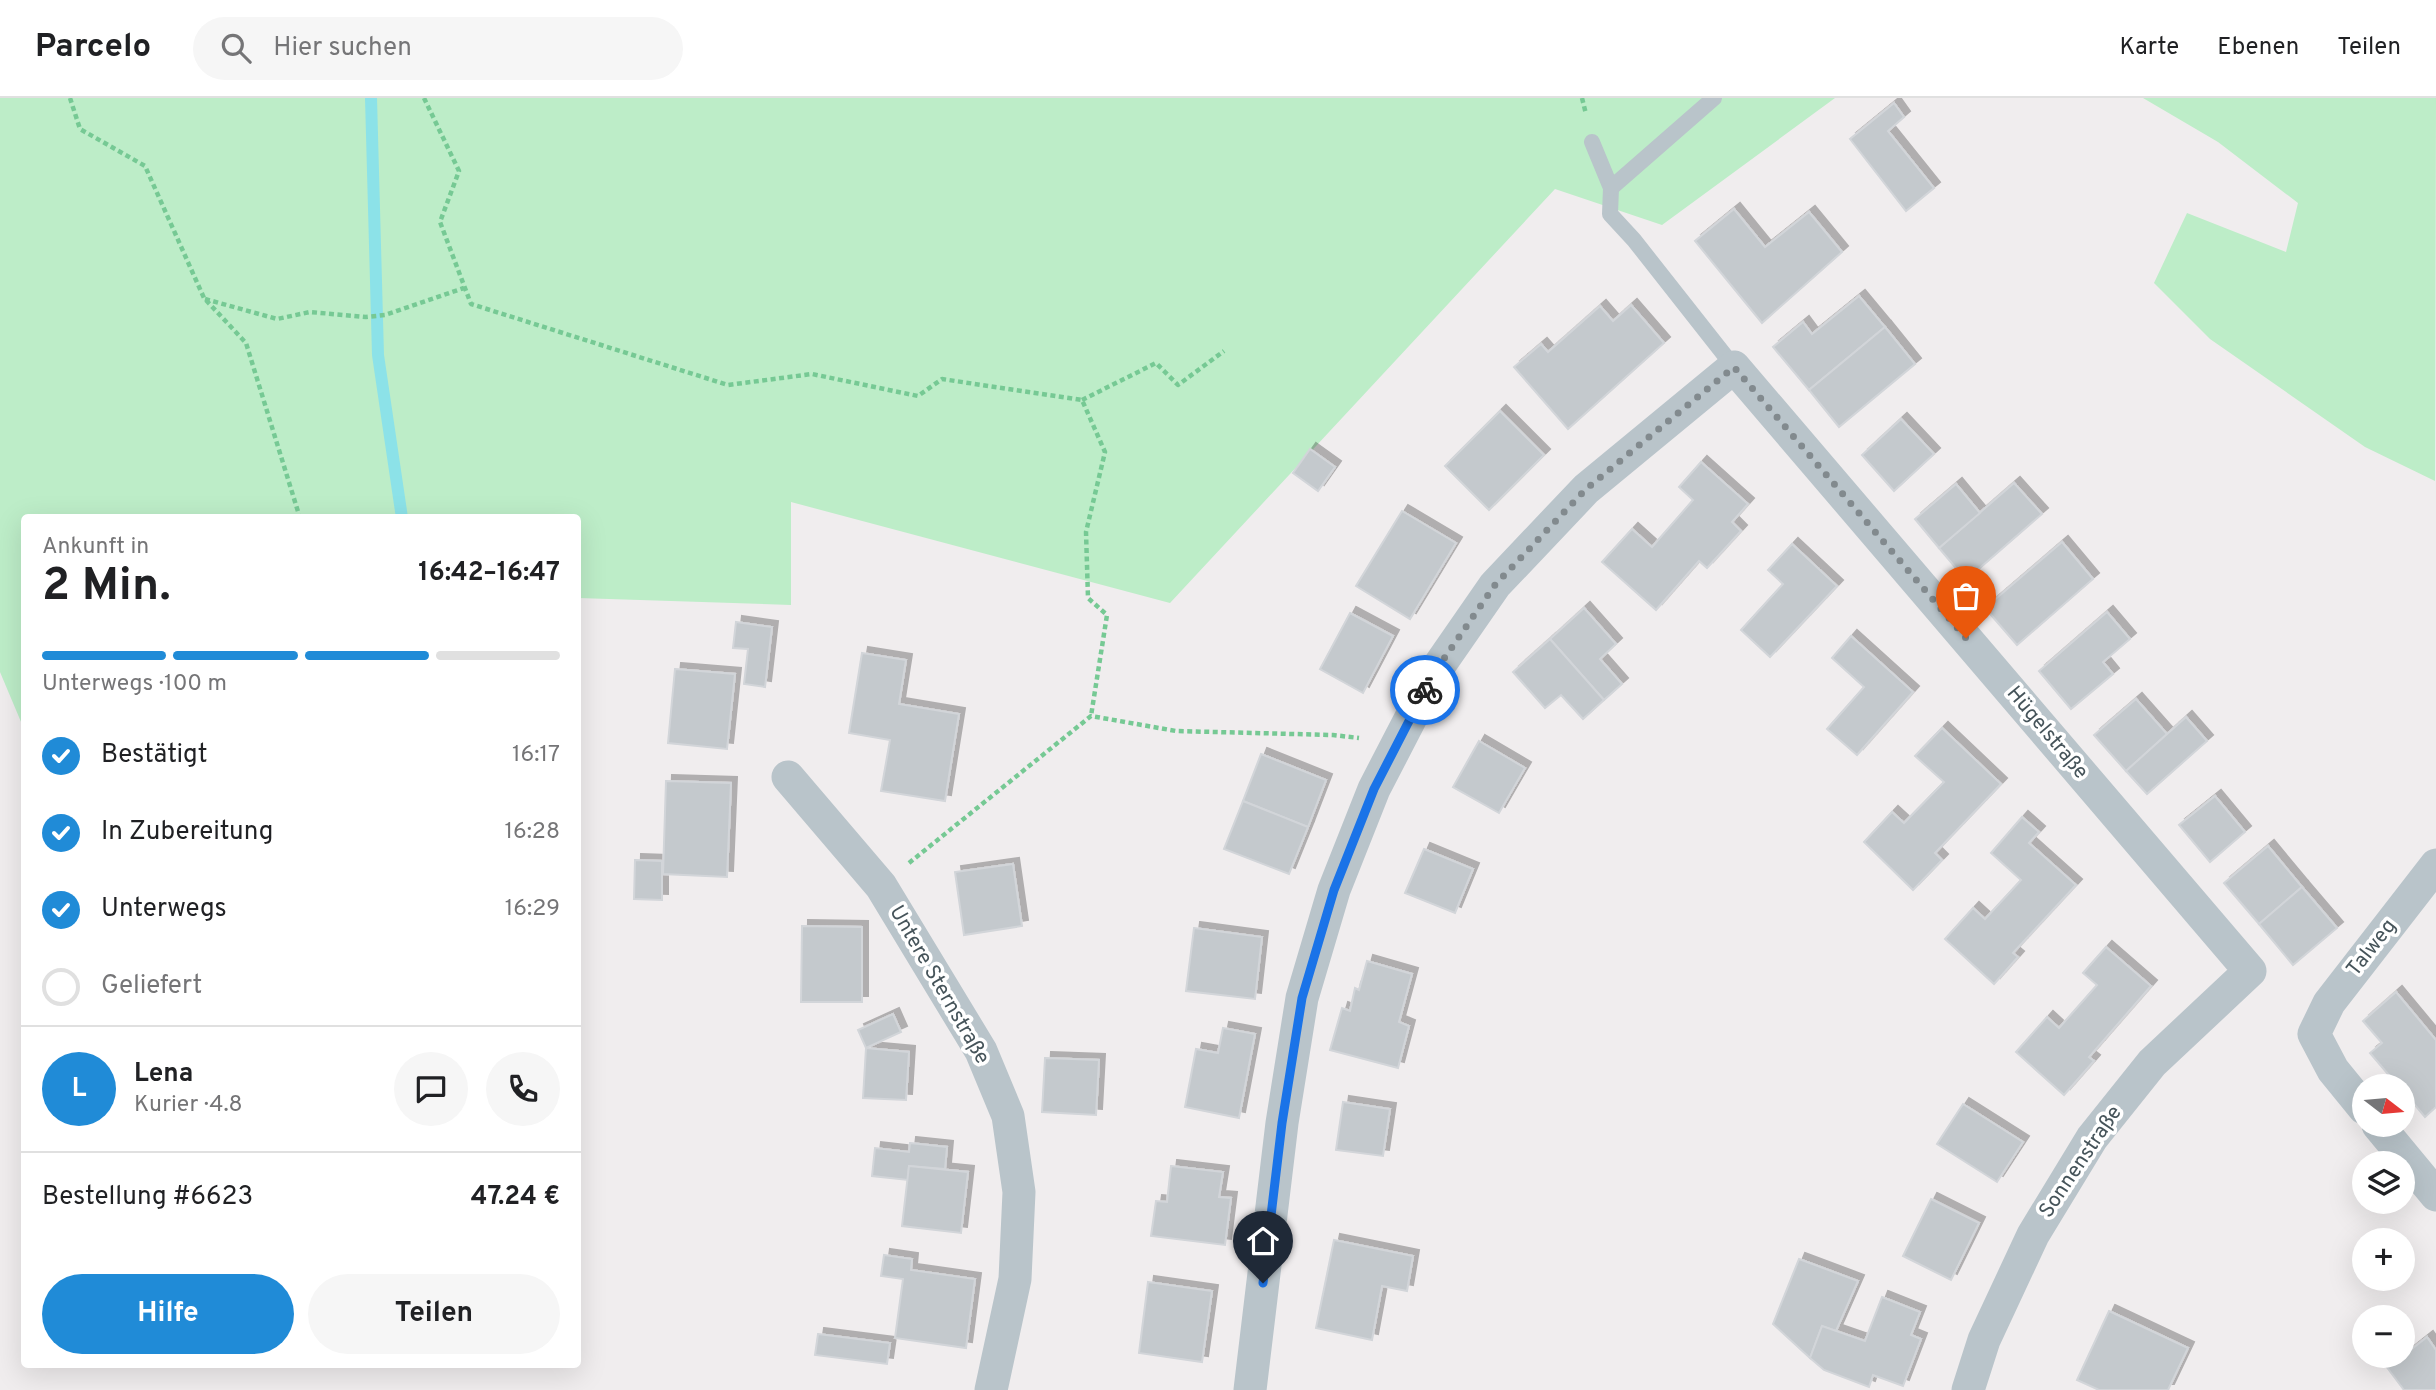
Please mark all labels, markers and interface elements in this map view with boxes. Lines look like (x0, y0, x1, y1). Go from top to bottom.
search box (193, 17, 683, 80)
text: Parcelo (35, 27, 151, 69)
icon: search (217, 29, 255, 67)
text: Hier suchen (273, 32, 412, 65)
text: Karte (2119, 33, 2179, 63)
text: Ebenen (2217, 33, 2299, 63)
text: Teilen (2337, 33, 2401, 63)
text: Ankunft in (42, 533, 149, 562)
text: 16:42–16:47 (418, 557, 560, 590)
text: 2 Min. (42, 558, 171, 617)
pin (1936, 566, 1996, 638)
icon: bag (1947, 577, 1985, 615)
courier (1390, 655, 1460, 725)
text: Unterwegs · 100 m (42, 670, 227, 699)
icon: bike (1406, 671, 1444, 709)
street label: Hügelstraße (2000, 681, 2094, 785)
icon: check (42, 737, 80, 775)
text: Bestätigt (101, 739, 208, 772)
text: 16:17 (512, 741, 560, 770)
icon: check (42, 814, 80, 852)
text: In Zubereitung (101, 816, 273, 849)
text: 16:28 (504, 818, 560, 847)
icon: check (42, 891, 80, 929)
text: Unterwegs (101, 893, 227, 926)
text: 16:29 (505, 895, 560, 924)
street label: Untere Sternstraße (883, 901, 995, 1069)
street label: Talweg (2341, 914, 2403, 982)
text: Geliefert (101, 970, 202, 1003)
button: chat (394, 1052, 468, 1126)
button: phone (486, 1052, 560, 1126)
text: Lena (134, 1058, 193, 1091)
text: L (72, 1073, 86, 1106)
north arrow (2352, 1074, 2415, 1138)
map controls (2352, 1074, 2415, 1368)
text: Kurier · 4.8 (134, 1091, 243, 1120)
street label: Sonnenstraße (2034, 1101, 2128, 1223)
button: layers (2352, 1151, 2415, 1214)
text: Bestellung #6623 (42, 1181, 253, 1214)
text: 47.24 € (471, 1181, 560, 1214)
pin (1233, 1211, 1293, 1283)
icon: home (1244, 1222, 1282, 1260)
button: + (2352, 1228, 2415, 1291)
button: Hilfe (42, 1274, 294, 1354)
button: Teilen (308, 1274, 560, 1354)
button: − (2352, 1305, 2415, 1368)

